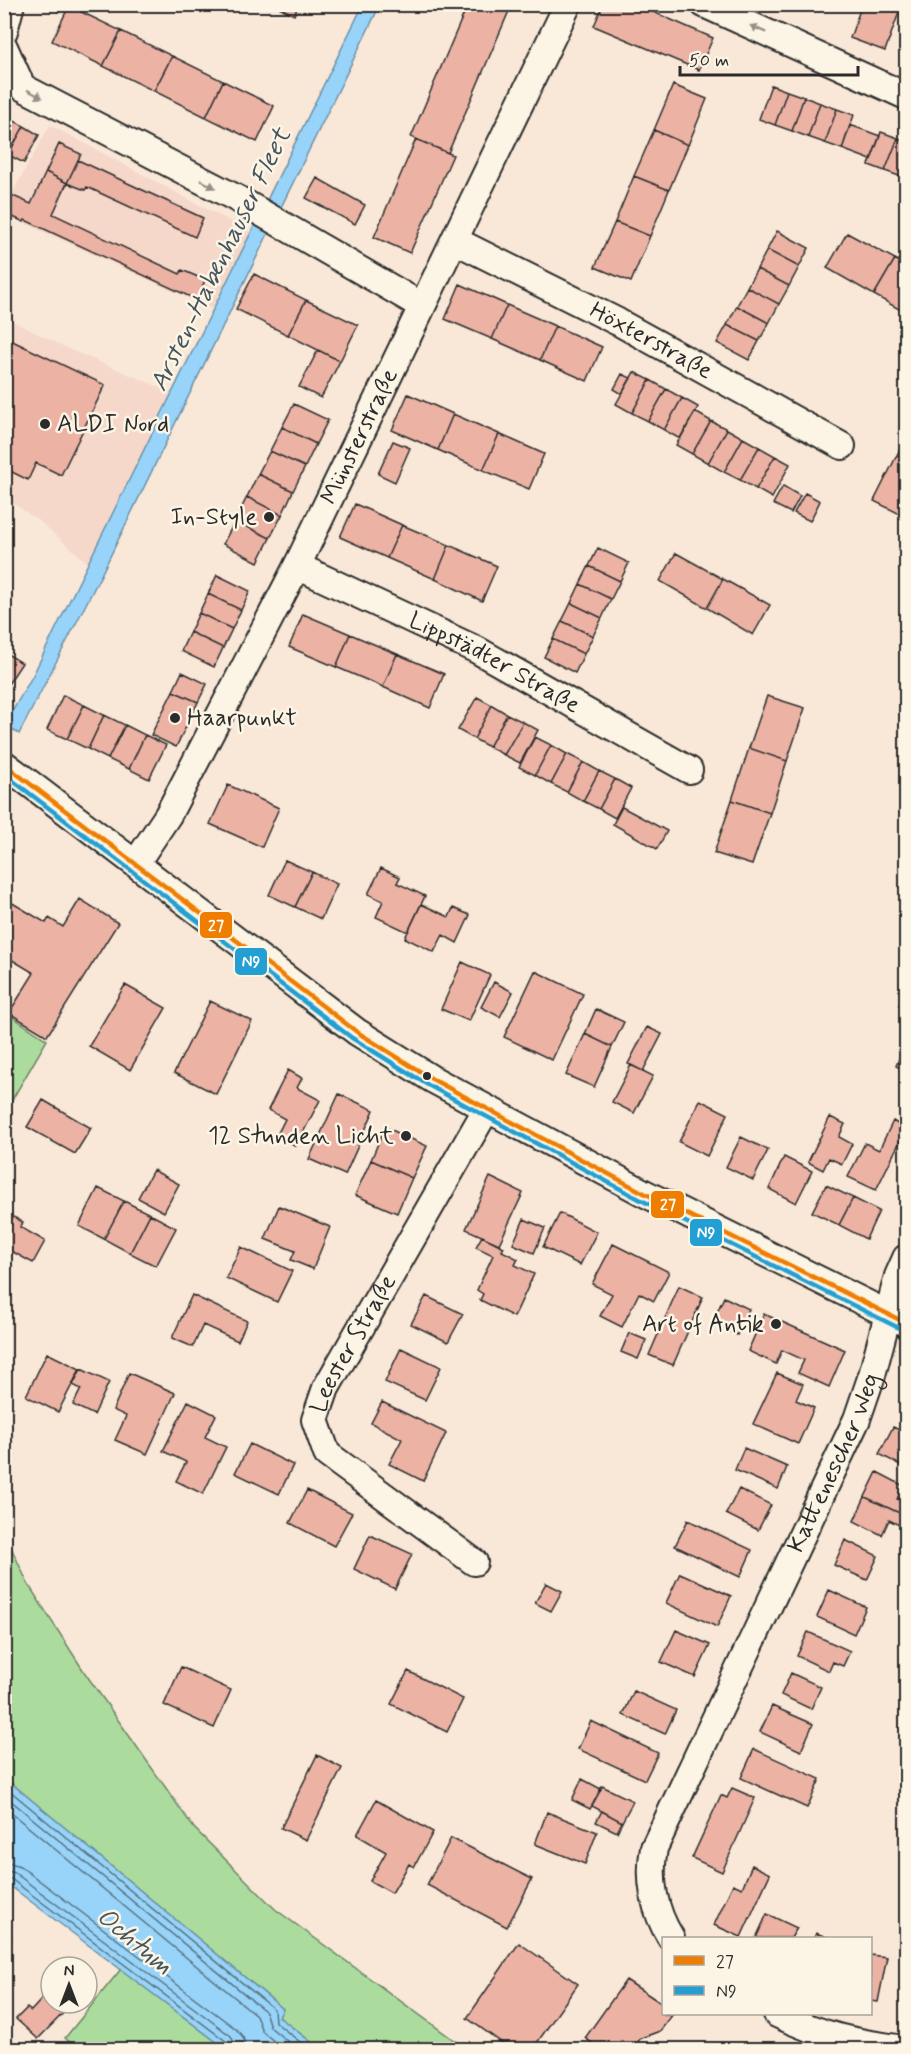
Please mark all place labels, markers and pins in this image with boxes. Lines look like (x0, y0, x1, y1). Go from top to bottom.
place label: ALDI Nord (57, 409, 169, 440)
marker: ALDI Nord (38, 417, 52, 431)
place label: In-Style (170, 502, 257, 533)
marker: In-Style (262, 510, 276, 524)
place label: Haarpunkt (187, 703, 297, 734)
marker: Haarpunkt (168, 711, 182, 725)
unlabelled marker (421, 1070, 433, 1082)
place label: 12 Stunden Licht (208, 1121, 394, 1152)
marker: 12 Stunden Licht (399, 1129, 413, 1143)
place label: Art of Antik (642, 1309, 764, 1340)
marker: Art of Antik (769, 1317, 783, 1331)

